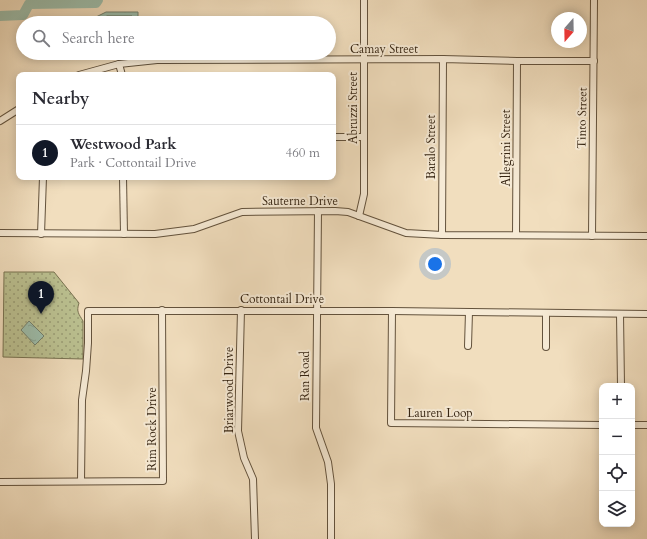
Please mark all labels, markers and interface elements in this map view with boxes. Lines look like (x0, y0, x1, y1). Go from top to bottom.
north arrow (551, 12, 587, 48)
search box (16, 16, 336, 60)
icon: search (30, 27, 52, 49)
text: Search here (62, 28, 135, 48)
street label: Camay Street (350, 41, 418, 57)
street label: Abruzzi Street (345, 72, 361, 144)
text: Nearby (32, 87, 89, 110)
street label: Tinto Street (573, 87, 591, 149)
street label: Allegrini Street (498, 109, 514, 186)
street label: Baralo Street (423, 115, 439, 179)
text: Westwood Park (70, 134, 177, 154)
text: 1 (42, 144, 48, 162)
text: 460 m (286, 144, 320, 162)
text: Park · Cottontail Drive (70, 154, 197, 172)
street label: Sauterne Drive (262, 193, 338, 209)
your location (425, 254, 445, 274)
pin: 1 (28, 281, 54, 314)
street label: Cottontail Drive (240, 291, 324, 307)
street label: Briarwood Drive (221, 347, 237, 433)
street label: Ran Road (297, 350, 313, 401)
map controls (599, 383, 635, 527)
button: + (599, 383, 635, 419)
street label: Rim Rock Drive (144, 387, 160, 471)
street label: Lauren Loop (407, 405, 473, 421)
button: − (599, 419, 635, 455)
button: locate (599, 455, 635, 491)
button: layers (599, 491, 635, 527)

